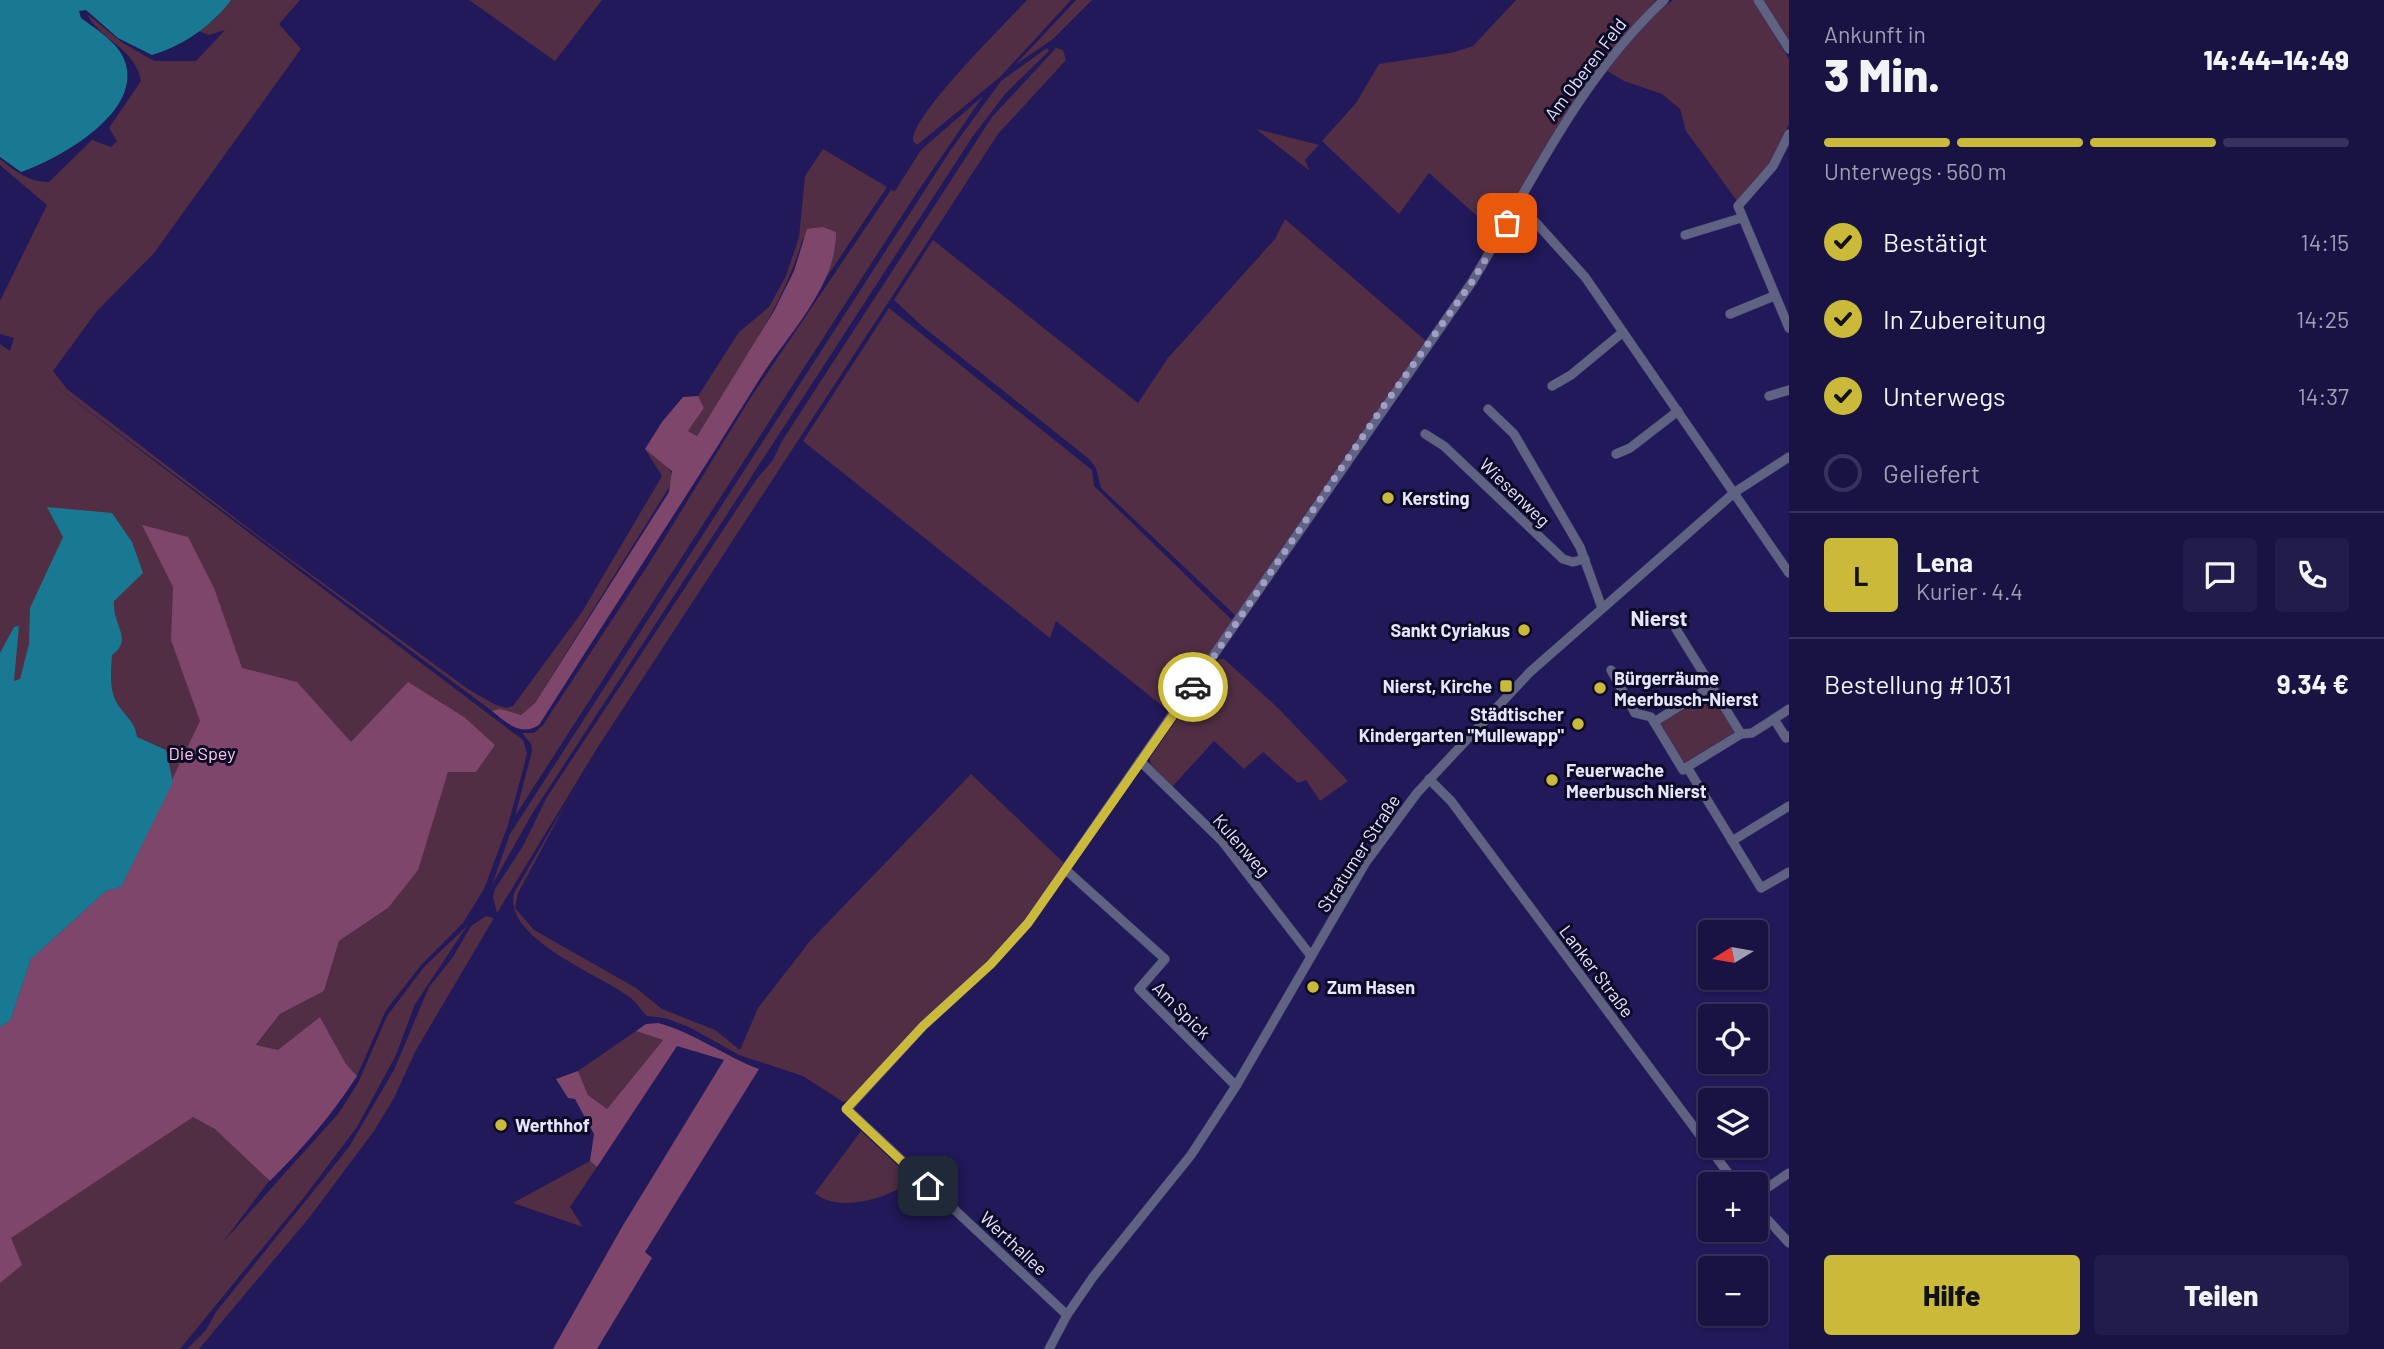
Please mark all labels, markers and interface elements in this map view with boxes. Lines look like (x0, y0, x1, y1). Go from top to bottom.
street label: Am Oberen Feld (1539, 14, 1631, 124)
text: Ankunft in (1824, 20, 1926, 48)
text: 14:44–14:49 (2204, 44, 2349, 75)
text: 3 Min. (1824, 46, 1940, 101)
text: Unterwegs · 560 m (1824, 157, 2007, 185)
pin (1477, 193, 1537, 253)
icon: bag (1488, 204, 1526, 242)
icon: check (1824, 223, 1862, 261)
text: Bestätigt (1883, 226, 1988, 257)
text: 14:15 (2301, 228, 2349, 256)
icon: check (1824, 300, 1862, 338)
text: In Zubereitung (1883, 303, 2046, 334)
text: 14:25 (2296, 305, 2349, 333)
icon: check (1824, 377, 1862, 415)
text: Unterwegs (1883, 380, 2005, 411)
text: 14:37 (2298, 382, 2349, 410)
street label: Wiesenweg (1475, 453, 1555, 531)
text: Geliefert (1883, 457, 1980, 488)
place label: Kersting (1402, 487, 1470, 509)
marker: Kersting (1380, 490, 1396, 506)
button: chat (2183, 538, 2257, 612)
button: phone (2275, 538, 2349, 612)
text: Lena (1916, 546, 1973, 577)
text: L (1854, 560, 1868, 591)
text: Kurier · 4.4 (1916, 577, 2023, 605)
district label: Nierst (1630, 605, 1688, 630)
place label: Sankt Cyriakus (1391, 619, 1510, 641)
marker: Sankt Cyriakus (1516, 622, 1532, 638)
courier (1158, 652, 1228, 722)
place label: Bürgerräume Meerbusch-Nierst (1614, 667, 1758, 710)
icon: car (1174, 668, 1212, 706)
text: Bestellung #1031 (1824, 668, 2012, 699)
text: 9.34 € (2277, 668, 2349, 699)
place label: Nierst, Kirche (1383, 675, 1492, 697)
marker: Nierst, Kirche (1498, 678, 1514, 694)
marker: Bürgerräume Meerbusch-Nierst (1592, 680, 1608, 696)
place label: Städtischer Kindergarten "Mullewapp" (1359, 703, 1565, 746)
marker: Städtischer Kindergarten "Mullewapp" (1570, 716, 1586, 732)
park label: Die Spey (169, 742, 235, 764)
place label: Feuerwache Meerbusch Nierst (1566, 759, 1707, 802)
marker: Feuerwache Meerbusch Nierst (1544, 772, 1560, 788)
street label: Stratumer Straße (1312, 790, 1404, 916)
street label: Kulenweg (1209, 809, 1275, 881)
street label: Lanker Straße (1555, 920, 1639, 1022)
north arrow (1698, 920, 1768, 990)
map controls (1698, 920, 1768, 1326)
street label: Am Spick (1148, 976, 1216, 1044)
place label: Zum Hasen (1327, 976, 1415, 998)
marker: Zum Hasen (1305, 979, 1321, 995)
button: locate (1698, 1004, 1768, 1074)
button: layers (1698, 1088, 1768, 1158)
place label: Werthhof (515, 1114, 590, 1136)
marker: Werthhof (493, 1117, 509, 1133)
pin (898, 1156, 958, 1216)
icon: home (909, 1167, 947, 1205)
button: + (1698, 1172, 1768, 1242)
street label: Werthallee (976, 1206, 1052, 1280)
button: Hilfe (1824, 1255, 2080, 1335)
button: Teilen (2094, 1255, 2349, 1335)
button: − (1698, 1256, 1768, 1326)

